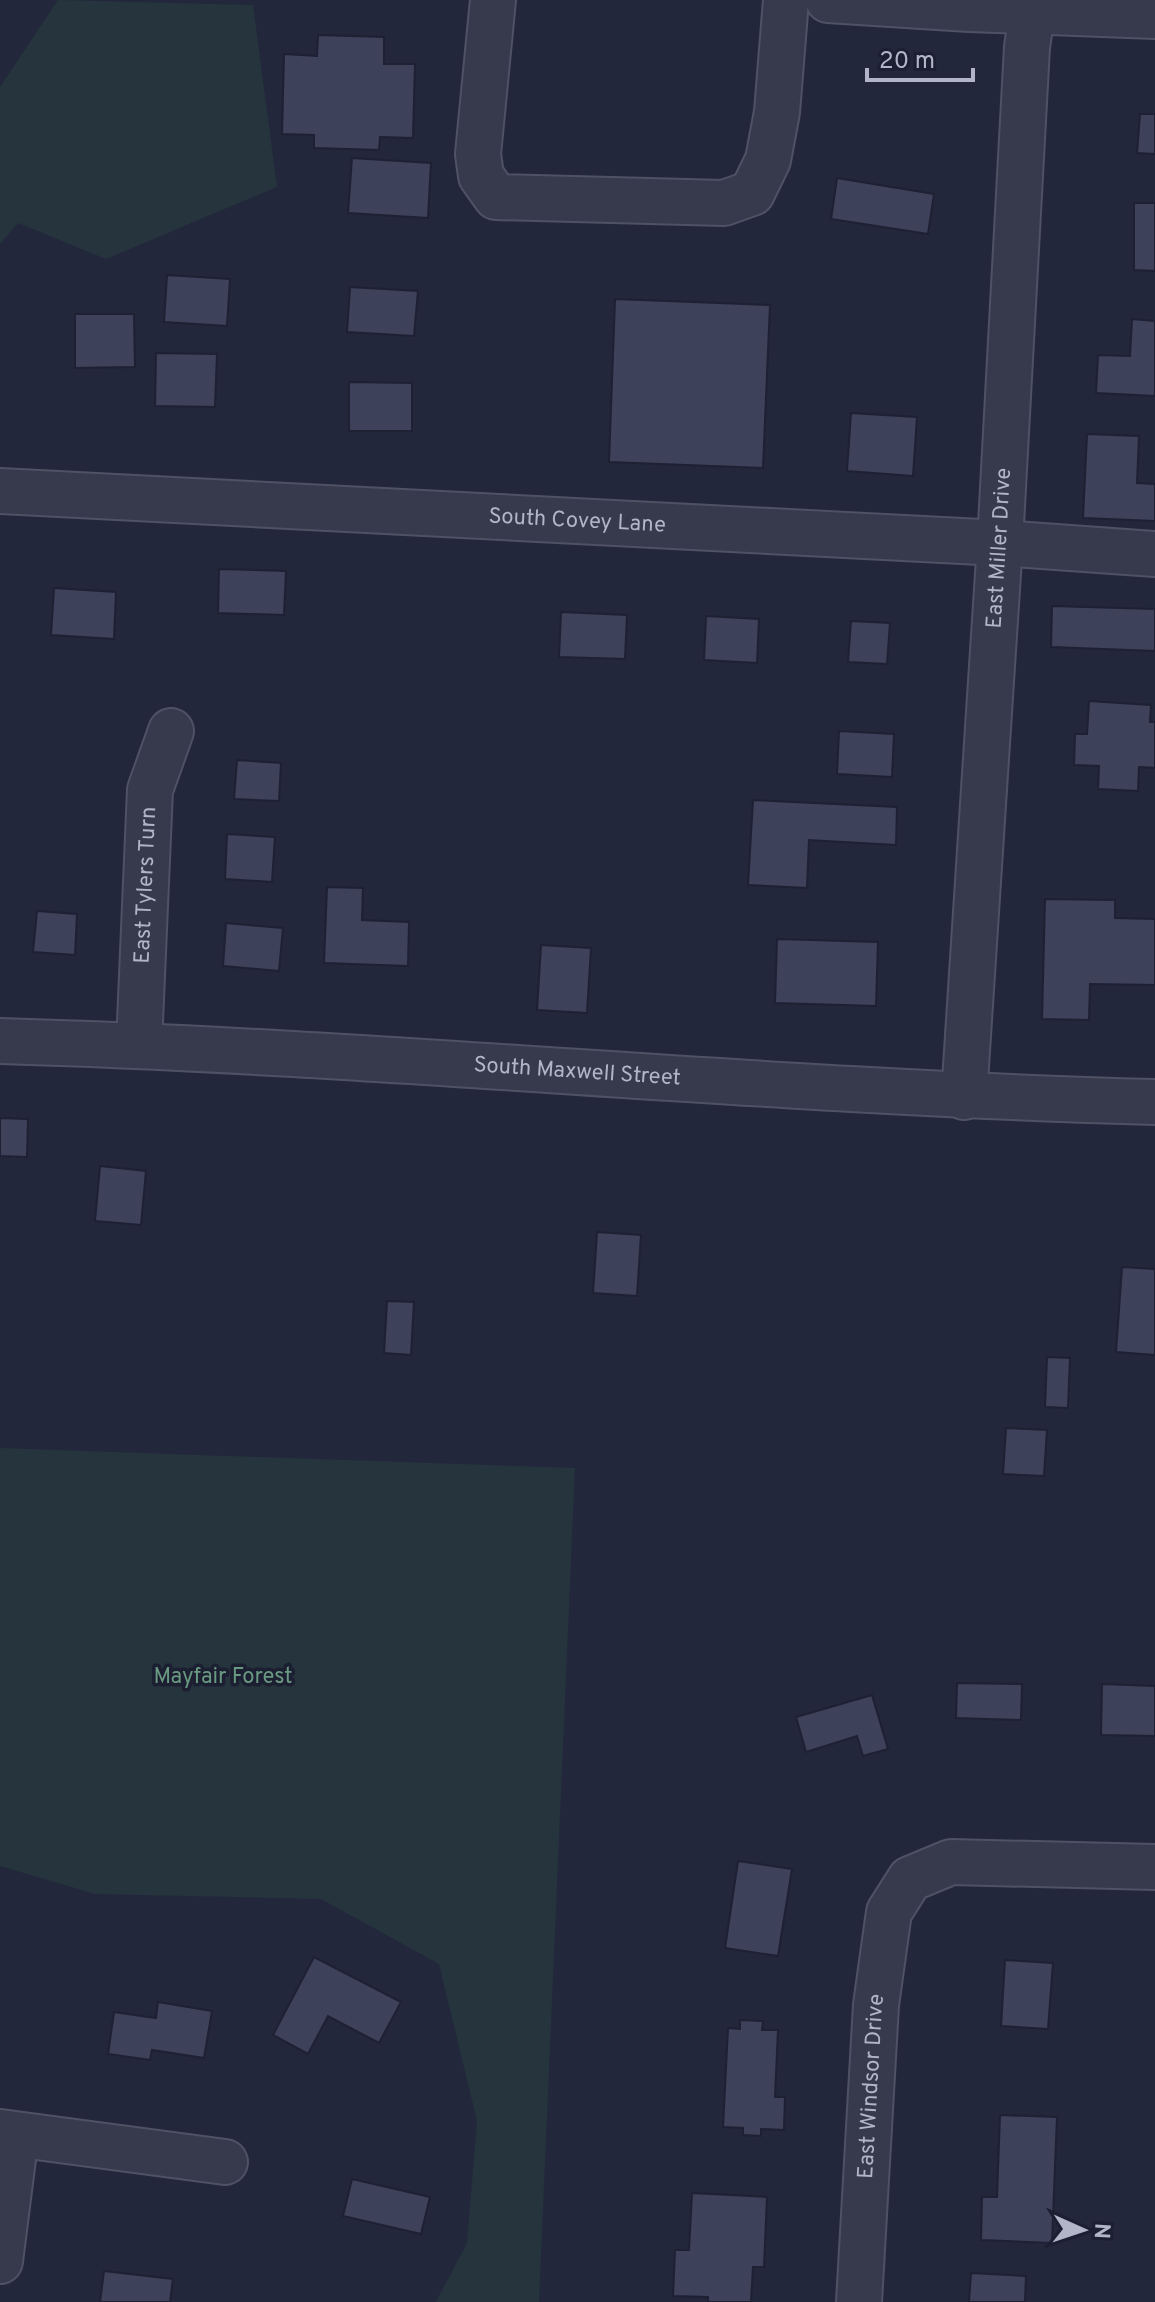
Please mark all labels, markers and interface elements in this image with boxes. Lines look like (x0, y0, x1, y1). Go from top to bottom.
scale bar (867, 32, 973, 82)
text: 20 m (879, 47, 935, 77)
street label: East Miller Drive (981, 467, 1018, 629)
street label: South Covey Lane (488, 503, 667, 539)
street label: East Tylers Turn (129, 806, 163, 964)
street label: South Maxwell Street (473, 1052, 682, 1092)
park label: Mayfair Forest (153, 1664, 293, 1691)
street label: East Windsor Drive (853, 1992, 891, 2180)
north arrow (1043, 2190, 1123, 2270)
text: N (1087, 2222, 1114, 2240)

